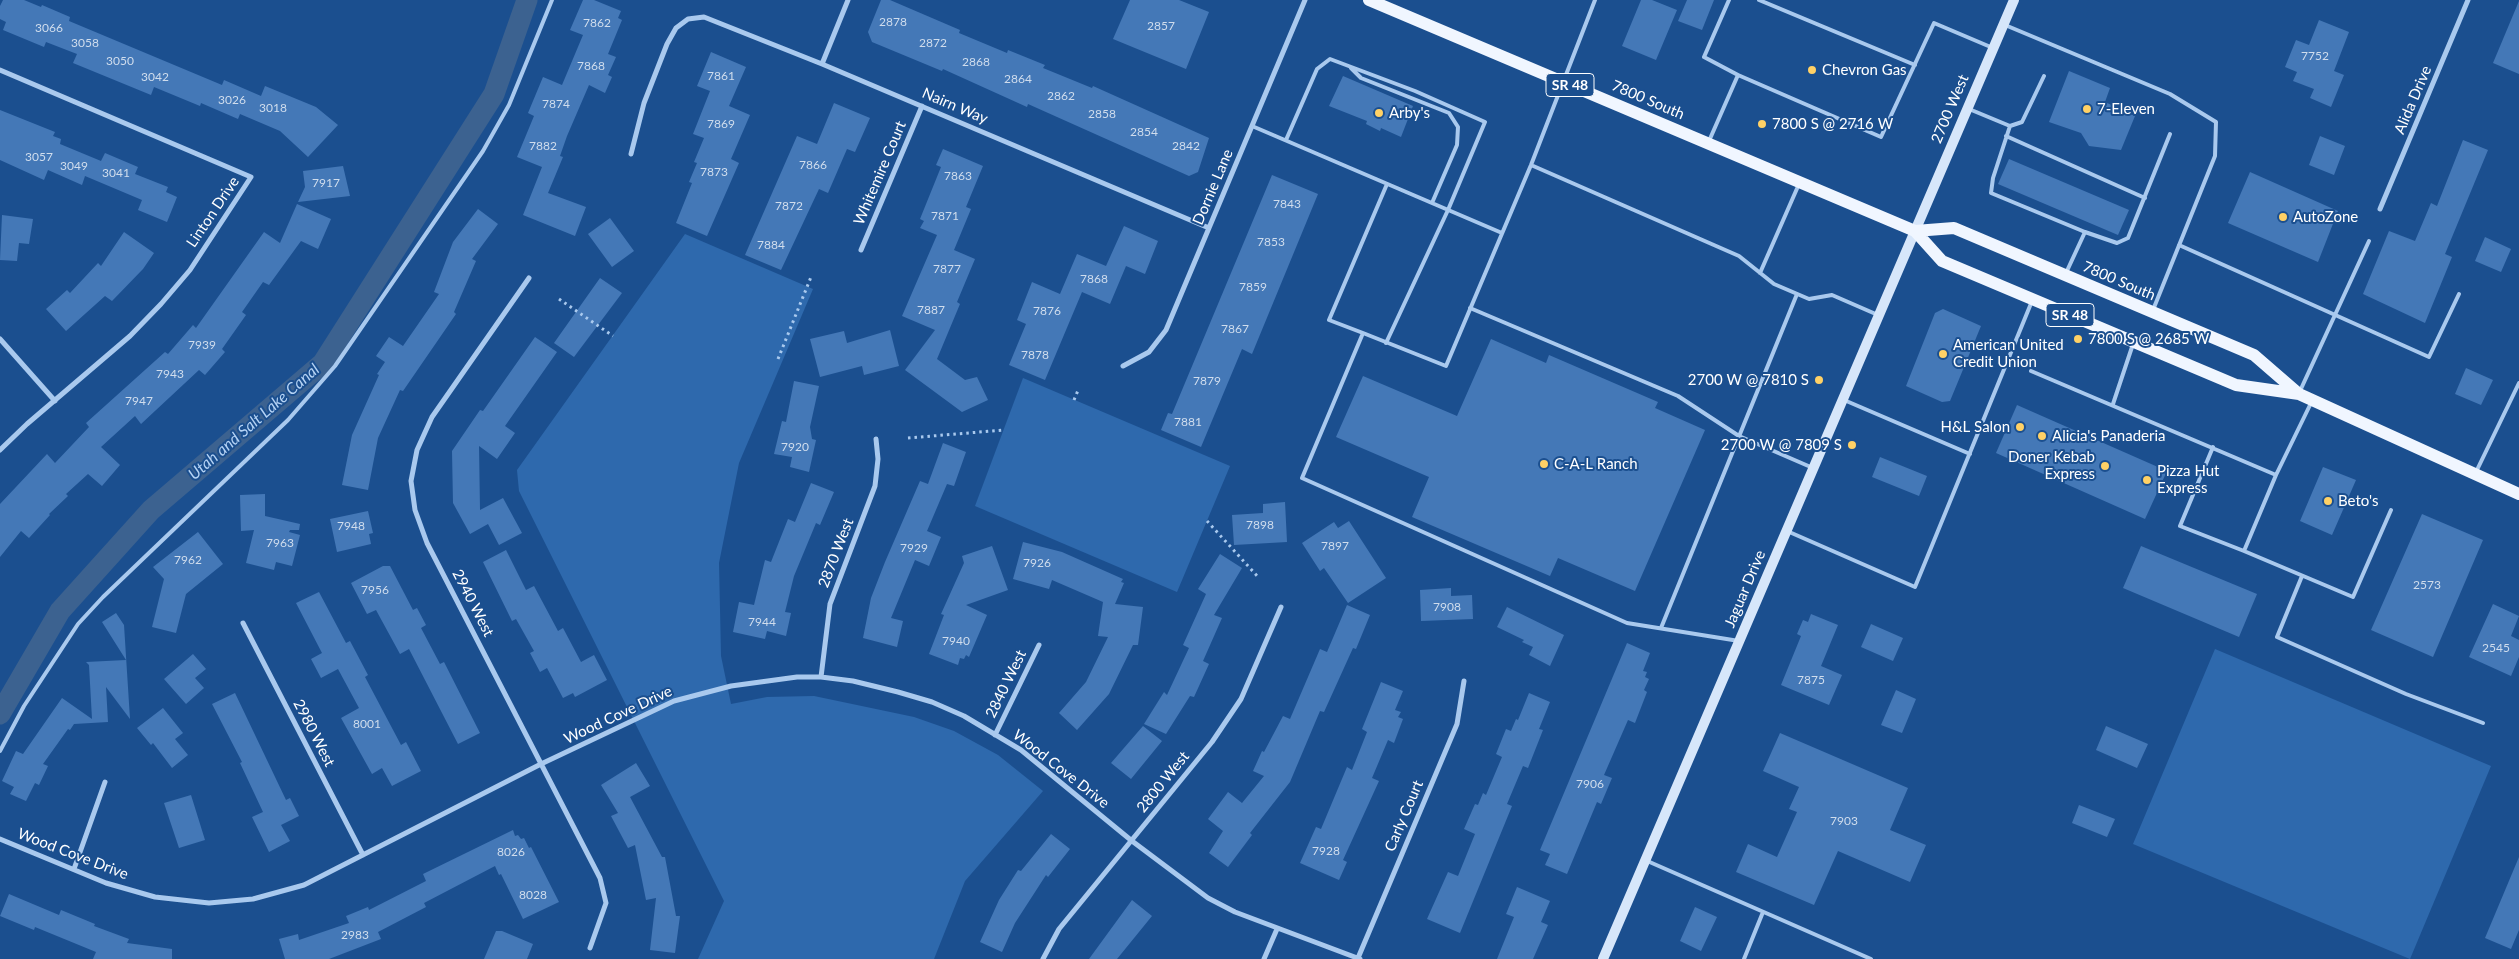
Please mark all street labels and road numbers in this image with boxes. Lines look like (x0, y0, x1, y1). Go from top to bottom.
street label: Alida Drive (2391, 63, 2435, 137)
street label: 2700 West (1927, 72, 1973, 146)
road number: SR 48 (1546, 74, 1594, 96)
street label: 7800 South (1609, 77, 1687, 123)
street label: Nairn Way (919, 84, 991, 128)
street label: Whitemire Court (850, 118, 910, 228)
street label: Dornie Lane (1189, 146, 1237, 228)
street label: Linton Drive (183, 173, 243, 251)
street label: 7800 South (2080, 258, 2158, 304)
road number: SR 48 (2046, 304, 2094, 326)
street label: 2870 West (814, 516, 858, 590)
street label: Jaguar Drive (1721, 548, 1769, 630)
street label: 2940 West (448, 566, 498, 640)
street label: 2840 West (982, 647, 1030, 721)
street label: Wood Cove Drive (561, 682, 675, 748)
street label: 2980 West (289, 696, 339, 770)
street label: Wood Cove Drive (1009, 726, 1113, 812)
street label: 2800 West (1133, 748, 1193, 816)
street label: Carly Court (1381, 778, 1427, 854)
street label: Wood Cove Drive (15, 825, 131, 883)

